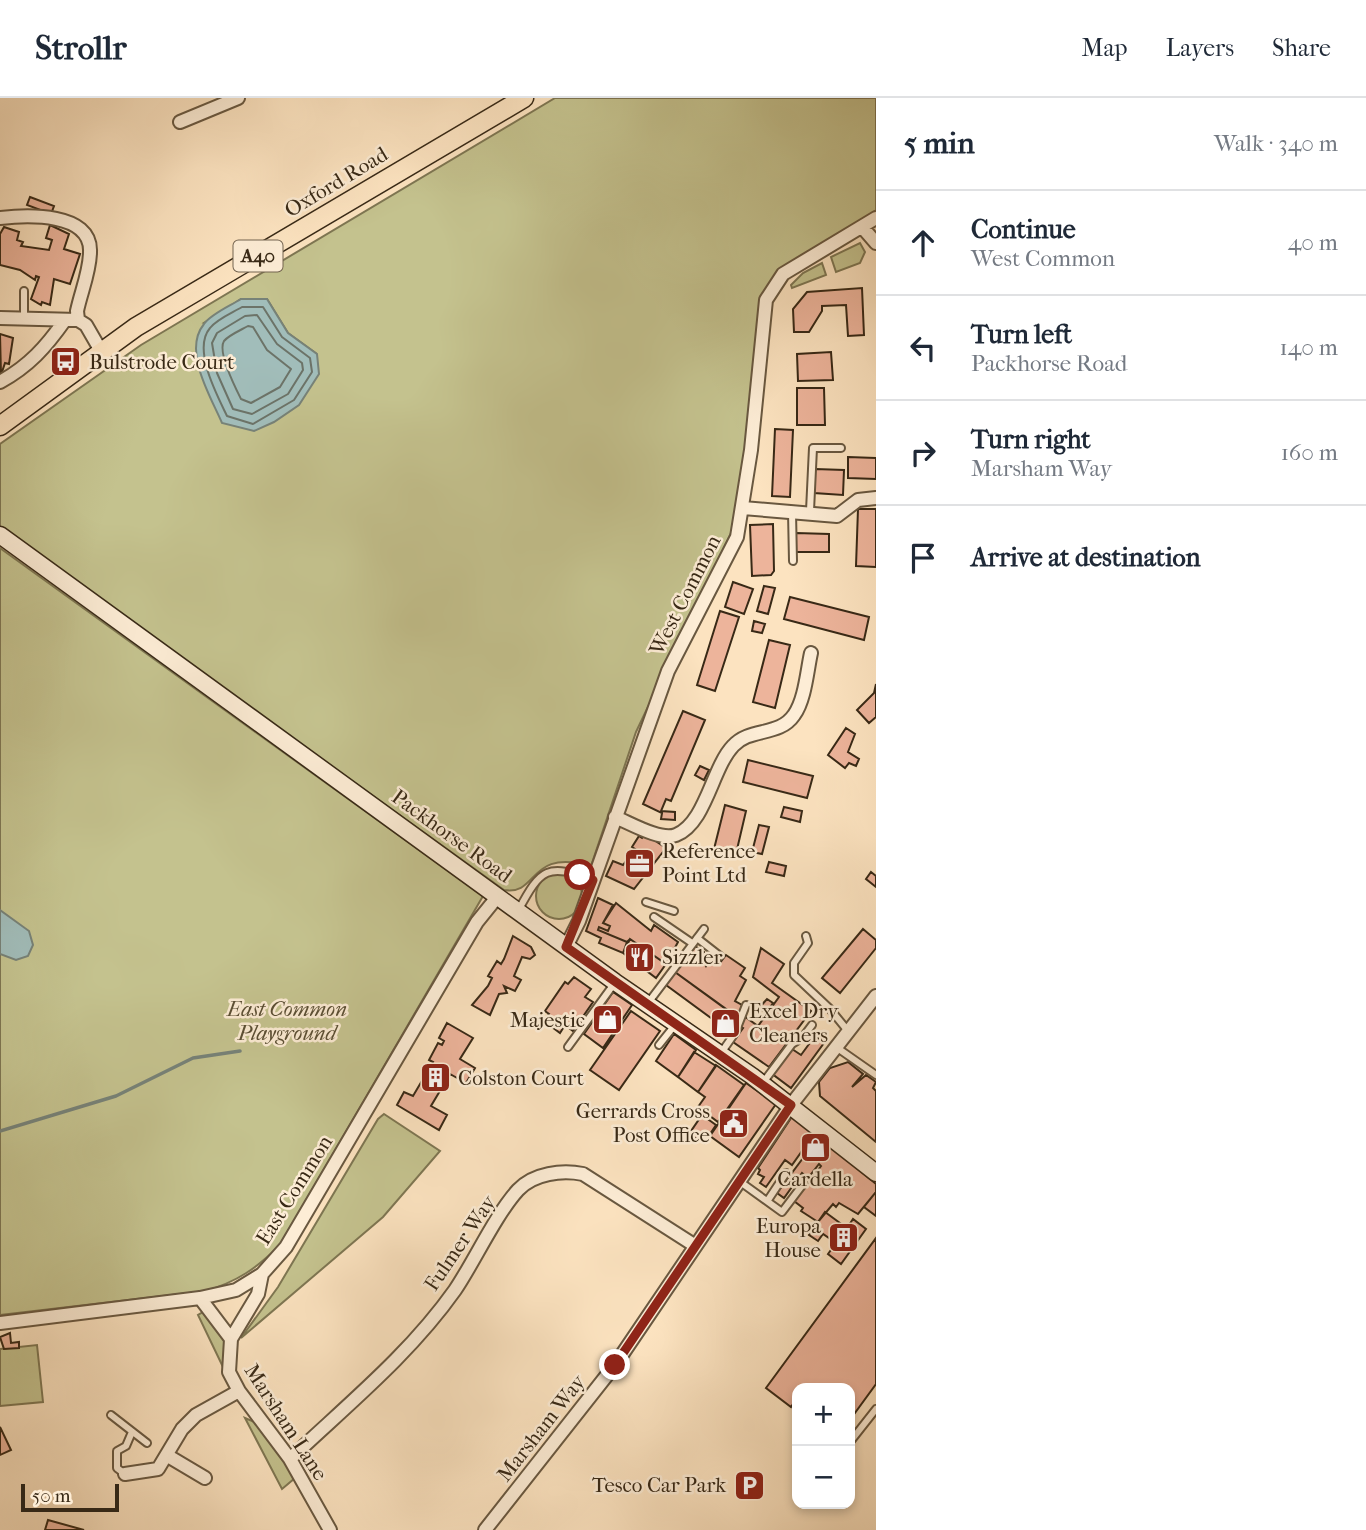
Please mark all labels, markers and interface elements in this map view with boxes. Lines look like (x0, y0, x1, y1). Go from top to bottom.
text: Strollr (35, 29, 126, 68)
text: Map (1082, 34, 1128, 62)
text: Layers (1166, 34, 1234, 62)
text: Share (1272, 34, 1331, 62)
text: 5 min (904, 126, 975, 161)
text: Walk · 340 m (1214, 130, 1338, 157)
street label: Oxford Road (280, 142, 392, 222)
text: Continue (971, 214, 1076, 245)
icon: ahead (904, 224, 942, 262)
text: 40 m (1288, 229, 1338, 256)
road number: A40 (233, 240, 282, 272)
text: West Common (971, 245, 1115, 272)
text: Turn left (971, 319, 1072, 350)
icon: left (904, 329, 942, 367)
text: 140 m (1279, 334, 1338, 361)
bus stop icon: Bulstrode Court (49, 345, 83, 379)
place label: Bulstrode Court (89, 350, 235, 374)
text: Packhorse Road (971, 350, 1127, 377)
text: Turn right (971, 424, 1091, 455)
icon: right (904, 434, 942, 472)
text: 160 m (1281, 439, 1338, 466)
text: Marsham Way (971, 455, 1112, 482)
street label: West Common (644, 531, 726, 660)
icon: arrive (904, 539, 942, 577)
text: Arrive at destination (971, 542, 1201, 573)
street label: Packhorse Road (387, 784, 517, 888)
place label: Reference Point Ltd (662, 839, 755, 887)
office icon: Reference Point Ltd (622, 846, 656, 880)
route start (564, 859, 595, 890)
restaurant icon: Sizzler (622, 940, 656, 974)
place label: Sizzler (662, 945, 723, 969)
park label: East Common Playground (225, 997, 347, 1045)
place label: Excel Dry Cleaners (749, 999, 839, 1047)
shop icon: Majestic (591, 1003, 625, 1037)
shop icon: Excel Dry Cleaners (709, 1006, 743, 1040)
place label: Majestic (510, 1008, 585, 1032)
building icon: Colston Court (418, 1061, 452, 1095)
place label: Colston Court (458, 1066, 584, 1090)
place label: Gerrards Cross Post Office (576, 1099, 710, 1147)
public building icon: Gerrards Cross Post Office (716, 1106, 750, 1140)
shop icon: Cardella (798, 1130, 832, 1164)
street label: East Common (251, 1131, 337, 1249)
place label: Cardella (777, 1167, 853, 1191)
street label: Fulmer Way (419, 1190, 501, 1295)
place label: Europa House (756, 1214, 821, 1262)
building icon: Europa House (827, 1221, 861, 1255)
route end (599, 1349, 630, 1380)
street label: Marsham Lane (239, 1359, 333, 1485)
street label: Marsham Way (492, 1369, 591, 1486)
map controls (792, 1383, 855, 1509)
button: + (792, 1383, 855, 1446)
button: − (792, 1446, 855, 1509)
parking icon: Tesco Car Park (732, 1468, 766, 1502)
place label: Tesco Car Park (592, 1473, 726, 1497)
scale bar (21, 1481, 119, 1513)
text: 50 m (32, 1485, 71, 1507)

